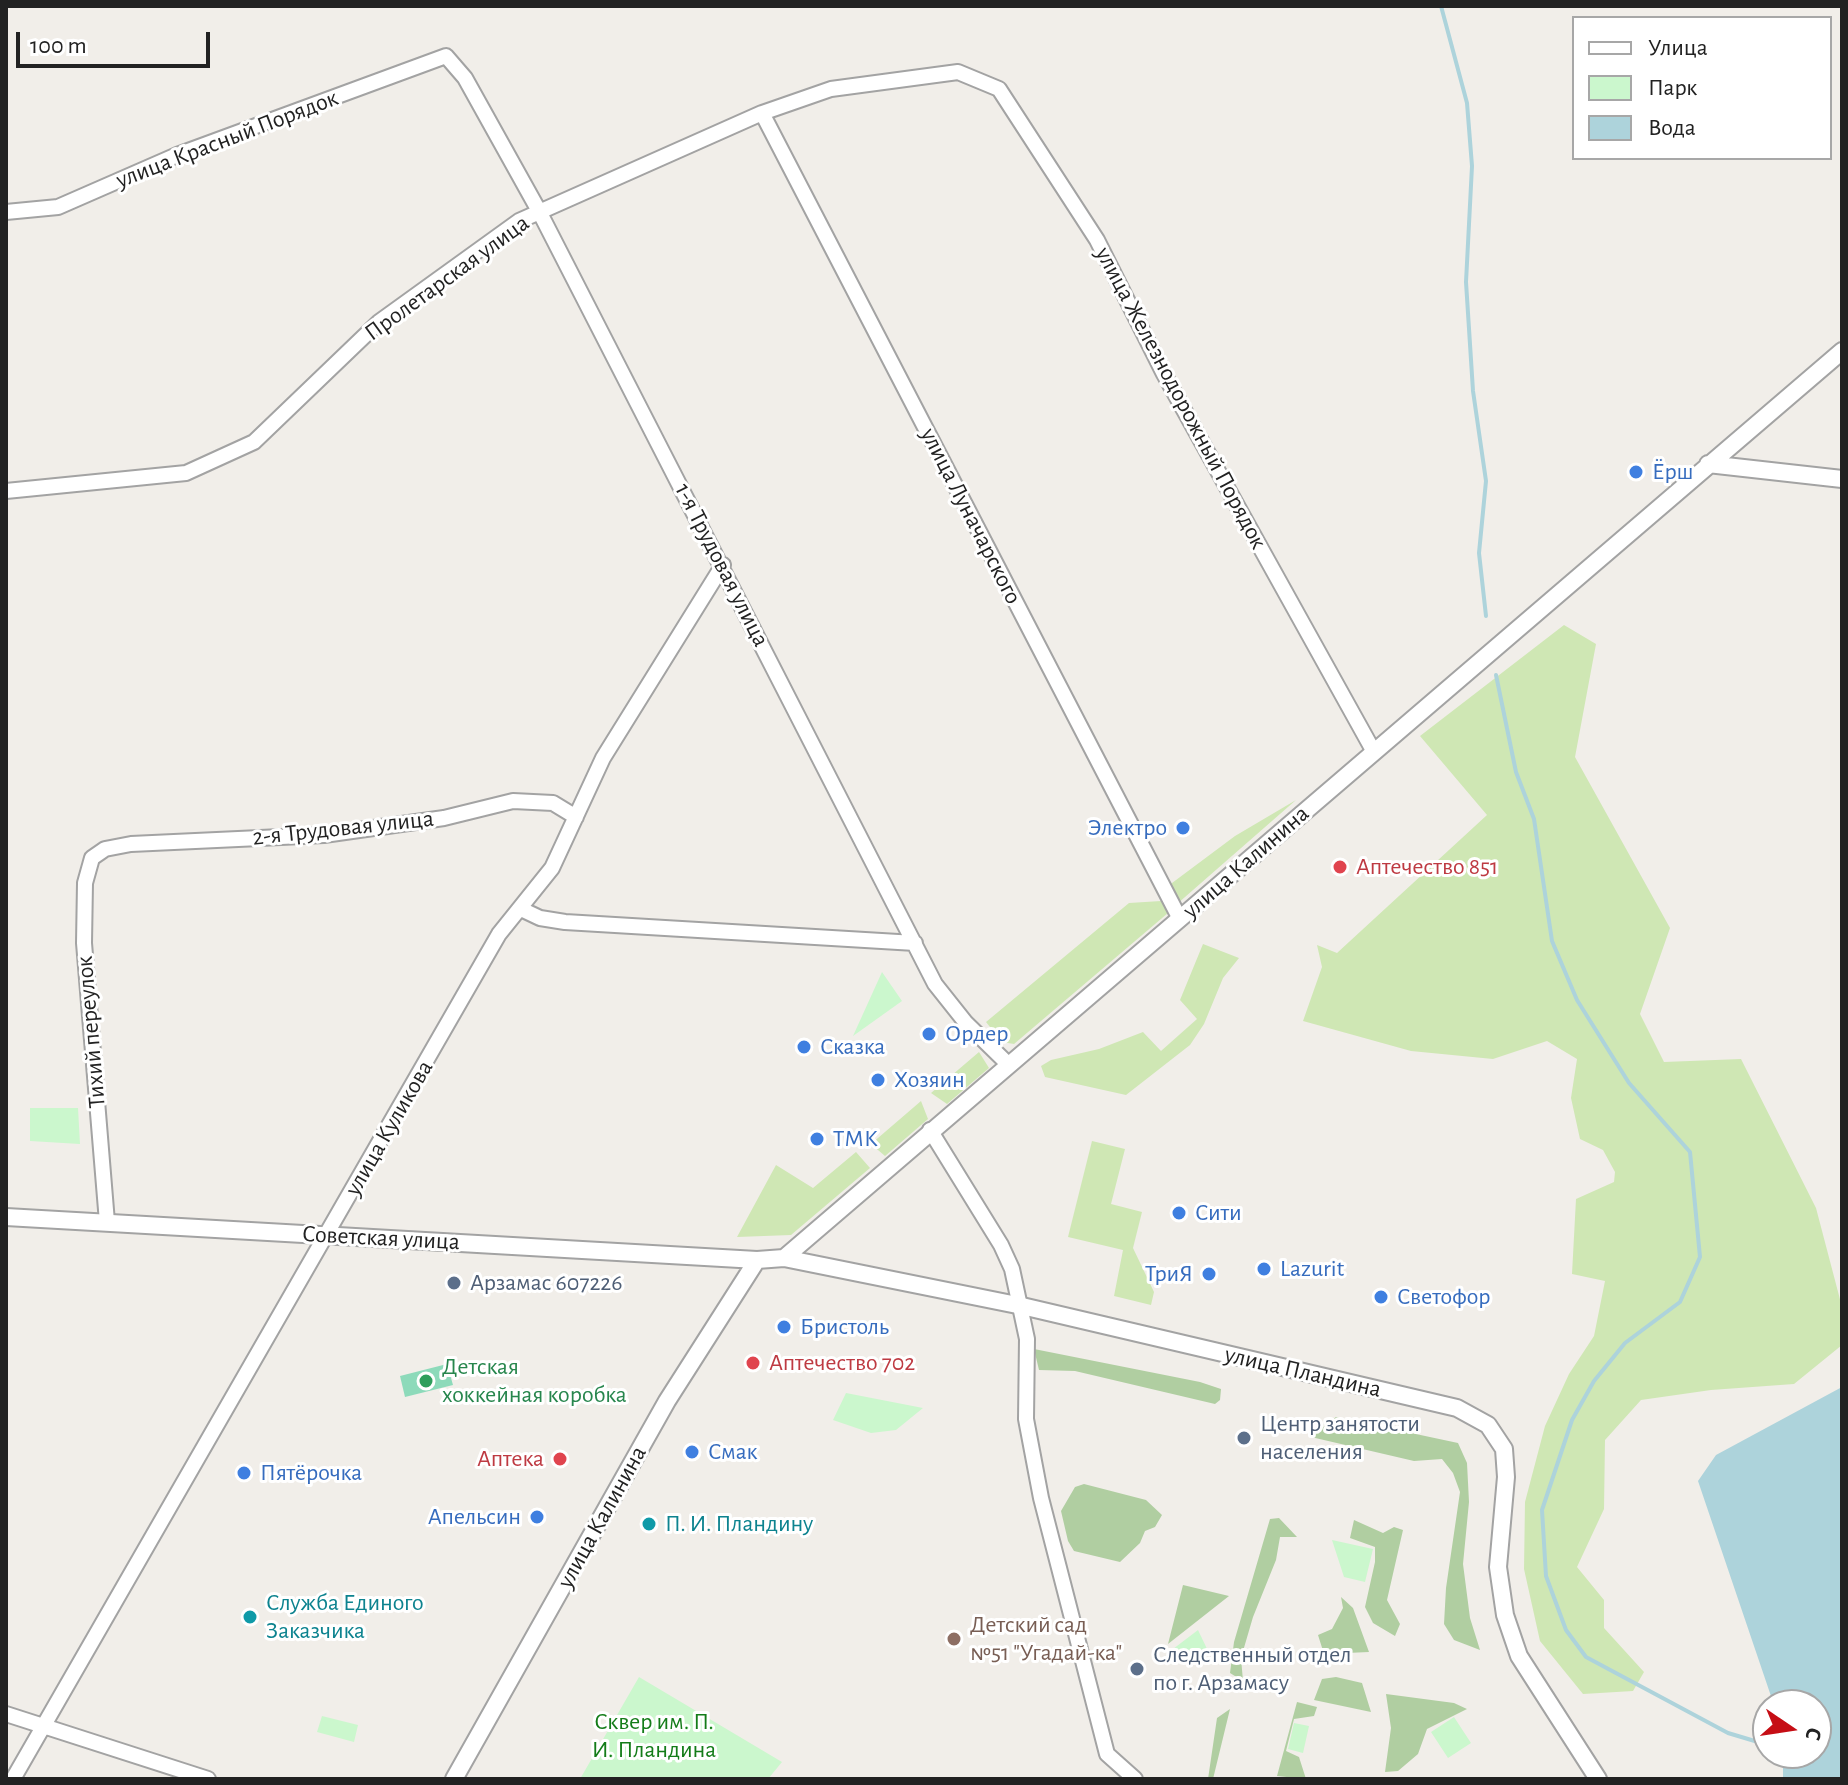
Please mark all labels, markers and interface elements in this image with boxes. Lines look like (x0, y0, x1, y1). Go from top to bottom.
scale bar (20, 16, 214, 66)
legend (1572, 16, 1832, 160)
text: 100 m (30, 34, 87, 58)
text: Улица (1648, 36, 1708, 60)
text: Парк (1648, 76, 1697, 100)
street label: улица Красный Порядок (112, 83, 342, 195)
text: Вода (1648, 116, 1696, 140)
street label: Пролетарская улица (359, 209, 535, 347)
street label: улица Железнодорожный Порядок (1089, 242, 1273, 554)
street label: улица Луначарского (914, 423, 1028, 609)
place label: Ёрш (1652, 458, 1694, 486)
marker: Ёрш (1627, 463, 1645, 481)
street label: 1-я Трудовая улица (668, 479, 776, 651)
street label: улица Калинина (1177, 799, 1315, 925)
street label: 2-я Трудовая улица (251, 804, 435, 852)
place label: Электро (1088, 814, 1167, 842)
marker: Электро (1174, 819, 1192, 837)
place label: Аптечество 851 (1356, 853, 1498, 881)
marker: Аптечество 851 (1331, 858, 1349, 876)
street label: Тихий переулок (70, 955, 112, 1109)
place label: Ордер (945, 1020, 1008, 1048)
marker: Ордер (920, 1025, 938, 1043)
place label: Сказка (820, 1033, 885, 1061)
marker: Сказка (795, 1038, 813, 1056)
street label: улица Куликова (339, 1055, 439, 1201)
place label: Хозяин (894, 1066, 965, 1094)
marker: Хозяин (869, 1071, 887, 1089)
place label: ТМК (833, 1125, 878, 1153)
marker: ТМК (808, 1130, 826, 1148)
place label: Сити (1195, 1199, 1242, 1227)
marker: Сити (1170, 1204, 1188, 1222)
street label: Советская улица (301, 1219, 461, 1257)
place label: Lazurit (1280, 1255, 1344, 1283)
place label: ТриЯ (1145, 1260, 1193, 1288)
marker: Lazurit (1255, 1260, 1273, 1278)
marker: ТриЯ (1200, 1265, 1218, 1283)
place label: Арзамас 607226 (470, 1269, 623, 1297)
marker: Арзамас 607226 (445, 1274, 463, 1292)
place label: Светофор (1397, 1283, 1490, 1311)
marker: Светофор (1372, 1288, 1390, 1306)
place label: Бристоль (800, 1313, 889, 1341)
marker: Бристоль (775, 1318, 793, 1336)
street label: улица Пландина (1222, 1340, 1384, 1404)
place label: Аптечество 702 (769, 1349, 915, 1377)
place label: Детская хоккейная коробка (442, 1353, 627, 1409)
marker: Аптечество 702 (744, 1354, 762, 1372)
marker: Детская хоккейная коробка (417, 1372, 435, 1390)
place label: Центр занятости населения (1260, 1410, 1420, 1466)
marker: Центр занятости населения (1235, 1429, 1253, 1447)
place label: Смак (708, 1438, 758, 1466)
street label: улица Калинина (551, 1441, 653, 1593)
marker: Смак (683, 1443, 701, 1461)
place label: Аптека (477, 1445, 544, 1473)
marker: Аптека (551, 1450, 569, 1468)
place label: Пятёрочка (260, 1459, 362, 1487)
marker: Пятёрочка (235, 1464, 253, 1482)
place label: Апельсин (428, 1503, 521, 1531)
marker: Апельсин (528, 1508, 546, 1526)
place label: П. И. Пландину (665, 1510, 813, 1538)
marker: П. И. Пландину (640, 1515, 658, 1533)
place label: Служба Единого Заказчика (266, 1589, 424, 1645)
marker: Служба Единого Заказчика (241, 1608, 259, 1626)
place label: Детский сад №51 "Угадай-ка" (970, 1611, 1122, 1667)
marker: Детский сад №51 "Угадай-ка" (945, 1630, 963, 1648)
place label: Следственный отдел по г. Арзамасу (1153, 1641, 1351, 1697)
marker: Следственный отдел по г. Арзамасу (1128, 1660, 1146, 1678)
north arrow (1752, 1689, 1832, 1769)
park label: Сквер им. П. И. Пландина (592, 1708, 716, 1764)
text: С (1801, 1726, 1826, 1742)

